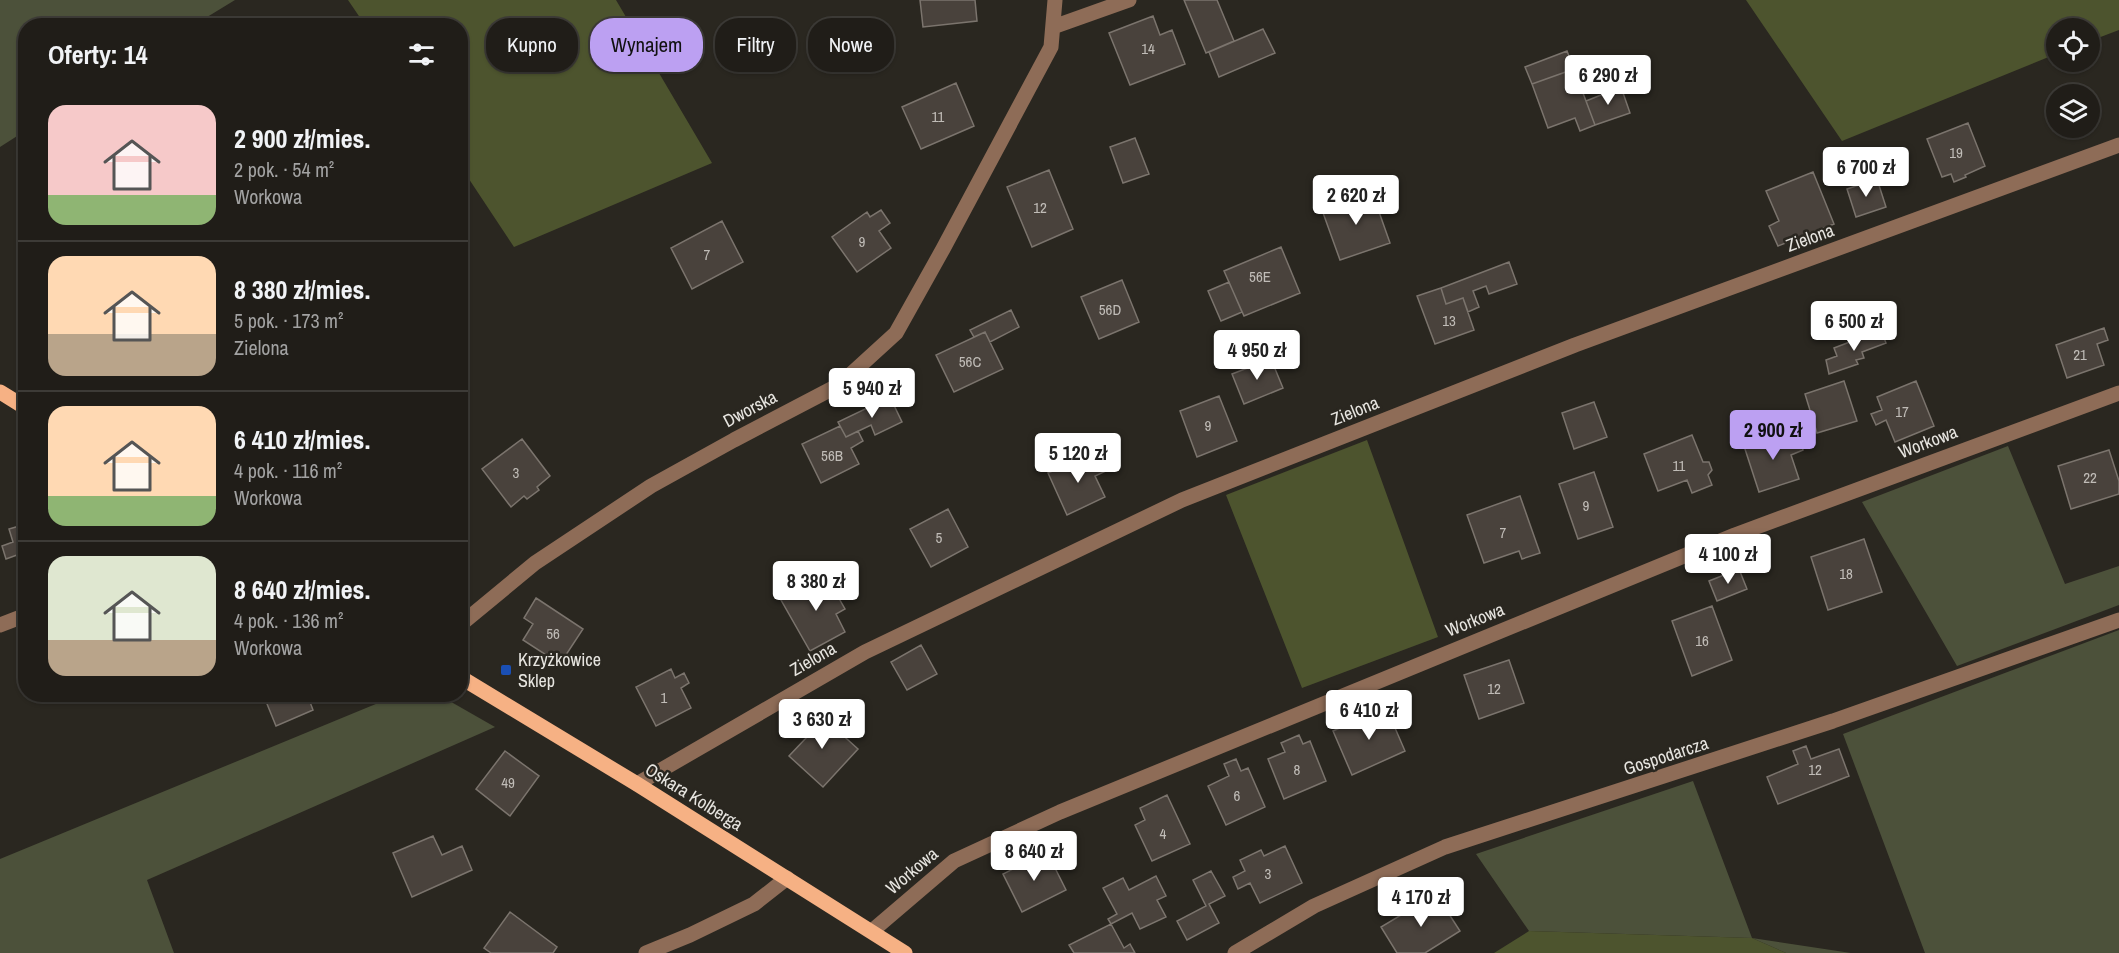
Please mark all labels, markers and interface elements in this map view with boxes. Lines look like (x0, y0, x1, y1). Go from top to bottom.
chip: Kupno (486, 18, 578, 72)
chip: Wynajem (590, 18, 703, 72)
chip: Filtry (715, 18, 796, 72)
chip: Nowe (808, 18, 894, 72)
map controls (2046, 18, 2100, 138)
button: locate (2046, 18, 2100, 72)
text: Oferty: 14 (48, 37, 148, 72)
icon: filters (405, 38, 438, 71)
house number: 14 (1141, 38, 1155, 59)
pin: 6 290 zł (1546, 55, 1670, 106)
text: 6 290 zł (1579, 61, 1637, 88)
button: layers (2046, 84, 2100, 138)
house number: 11 (932, 106, 945, 127)
text: 2 900 zł/mies. (234, 121, 370, 156)
icon: home (96, 129, 168, 201)
house number: 19 (1949, 142, 1963, 163)
pin: 6 700 zł (1804, 147, 1928, 198)
text: 6 700 zł (1837, 153, 1895, 180)
text: 2 pok. · 54 m² (234, 156, 334, 183)
pin: 2 620 zł (1294, 175, 1418, 226)
text: 2 620 zł (1327, 181, 1385, 208)
text: Workowa (234, 183, 302, 210)
house number: 12 (1033, 197, 1047, 218)
street label: Zielona (1782, 217, 1837, 258)
house number: 9 (859, 231, 866, 252)
house number: 7 (704, 244, 711, 265)
house number: 56E (1249, 266, 1271, 287)
text: 8 380 zł/mies. (234, 272, 370, 307)
icon: home (96, 280, 168, 352)
house number: 56D (1099, 299, 1121, 320)
pin: 6 500 zł (1792, 301, 1916, 352)
text: 5 pok. · 173 m² (234, 307, 343, 334)
text: 6 500 zł (1825, 307, 1883, 334)
house number: 13 (1442, 310, 1456, 331)
pin: 4 950 zł (1195, 330, 1319, 381)
text: Zielona (234, 334, 289, 361)
text: 4 950 zł (1228, 336, 1286, 363)
house number: 21 (2073, 344, 2087, 365)
house number: 56C (959, 351, 981, 372)
pin: 5 940 zł (810, 368, 934, 419)
text: 5 940 zł (843, 374, 901, 401)
street label: Dworska (719, 384, 781, 433)
street label: Zielona (1327, 390, 1382, 431)
house number: 17 (1895, 401, 1909, 422)
pin: 2 900 zł (1711, 410, 1835, 461)
house number: 9 (1205, 415, 1212, 436)
text: 2 900 zł (1744, 416, 1802, 443)
street label: Workowa (1895, 419, 1961, 464)
text: 6 410 zł/mies. (234, 422, 370, 457)
icon: home (96, 430, 168, 502)
pin: 5 120 zł (1016, 433, 1140, 484)
text: 5 120 zł (1049, 439, 1107, 466)
house number: 56B (821, 445, 843, 466)
house number: 11 (1673, 455, 1686, 476)
text: 4 pok. · 116 m² (234, 457, 342, 484)
house number: 3 (513, 462, 520, 483)
house number: 22 (2083, 467, 2097, 488)
text: Workowa (234, 484, 302, 511)
house number: 9 (1583, 495, 1590, 516)
house number: 7 (1500, 522, 1507, 543)
house number: 5 (936, 527, 943, 548)
pin: 4 100 zł (1666, 534, 1790, 585)
text: 4 100 zł (1699, 540, 1757, 567)
pin: 8 380 zł (754, 561, 878, 612)
house number: 18 (1839, 563, 1853, 584)
text: 8 380 zł (787, 567, 845, 594)
text: 8 640 zł/mies. (234, 572, 370, 607)
icon: home (96, 580, 168, 652)
street label: Workowa (1442, 596, 1508, 643)
text: 4 pok. · 136 m² (234, 607, 343, 634)
house number: 56 (546, 623, 560, 644)
house number: 16 (1695, 630, 1709, 651)
text: Workowa (234, 634, 302, 661)
street label: Zielona (785, 635, 840, 682)
place label: Krzyżkowice Sklep (518, 647, 601, 693)
marker: Krzyżkowice Sklep (499, 663, 513, 677)
house number: 12 (1487, 678, 1501, 699)
house number: 1 (661, 687, 668, 708)
pin: 6 410 zł (1307, 690, 1431, 741)
text: 6 410 zł (1340, 696, 1398, 723)
pin: 3 630 zł (760, 699, 884, 750)
text: 3 630 zł (793, 705, 851, 732)
street label: Gospodarcza (1620, 730, 1711, 781)
street label: Oskara Kolberga (641, 757, 748, 837)
house number: 8 (1294, 759, 1301, 780)
house number: 12 (1808, 759, 1822, 780)
house number: 49 (501, 772, 515, 793)
house number: 6 (1234, 785, 1241, 806)
house number: 4 (1160, 823, 1167, 844)
pin: 8 640 zł (972, 831, 1096, 882)
text: 8 640 zł (1005, 837, 1063, 864)
street label: Workowa (880, 841, 943, 900)
house number: 3 (1265, 863, 1272, 884)
pin: 4 170 zł (1359, 877, 1483, 928)
text: 4 170 zł (1392, 883, 1450, 910)

